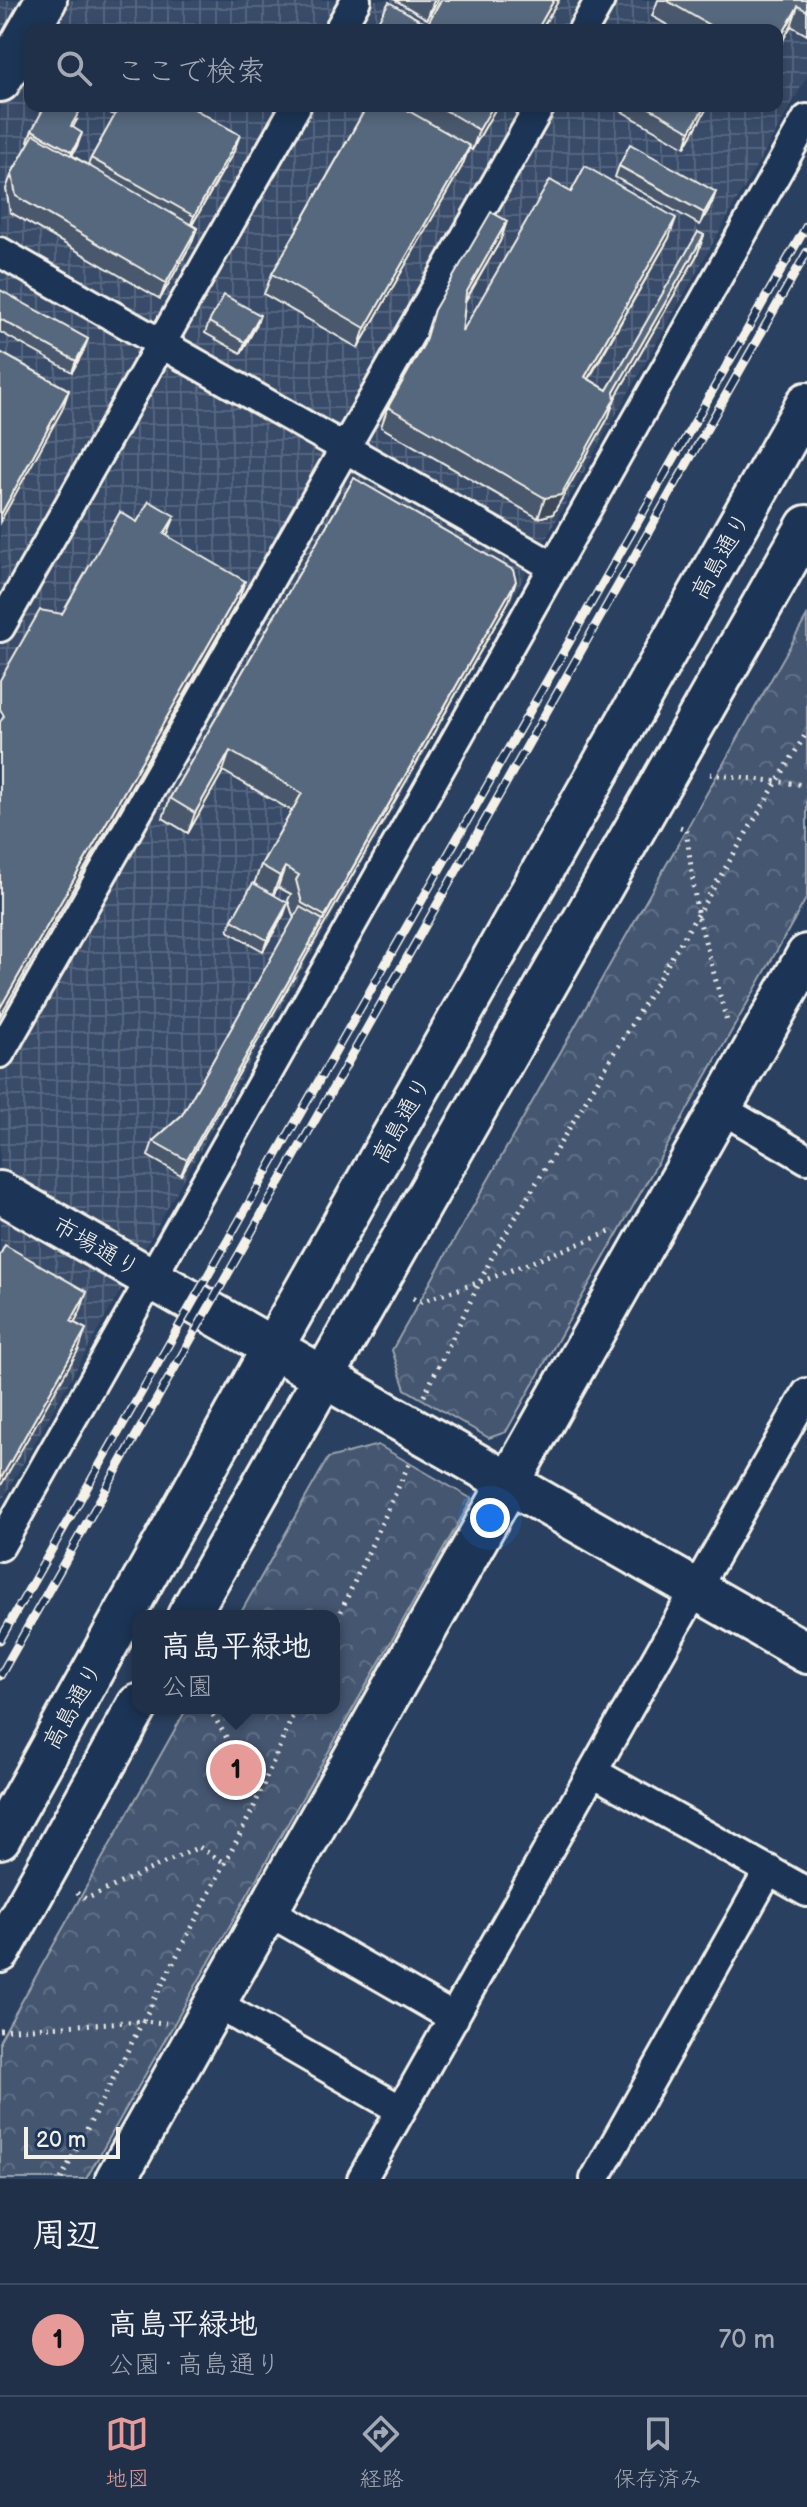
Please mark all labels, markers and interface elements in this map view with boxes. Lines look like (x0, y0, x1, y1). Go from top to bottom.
search box (24, 24, 783, 112)
icon: search (52, 46, 96, 90)
text: ここで検索 (116, 54, 266, 90)
street label: 高島通り (685, 507, 757, 605)
street label: 高島通り (366, 1071, 438, 1169)
street label: 市場通り (47, 1210, 145, 1284)
your location (470, 1498, 510, 1538)
popup (132, 1610, 340, 1714)
text: 高島平緑地 (161, 1629, 311, 1665)
street label: 高島通り (37, 1657, 109, 1755)
text: 公園 (161, 1672, 213, 1703)
pin: 1 (210, 1740, 262, 1800)
scale bar (24, 2123, 120, 2159)
text: 20 m (36, 2127, 86, 2154)
text: 周辺 (32, 2215, 100, 2256)
text: 高島平緑地 (108, 2307, 258, 2343)
text: 1 (53, 2325, 63, 2356)
text: 70 m (718, 2325, 775, 2356)
text: 公園 · 高島通り (108, 2350, 281, 2381)
tab: 地図 (105, 2412, 149, 2493)
tab: 経路 (359, 2412, 404, 2493)
tab: 保存済み (614, 2412, 702, 2493)

